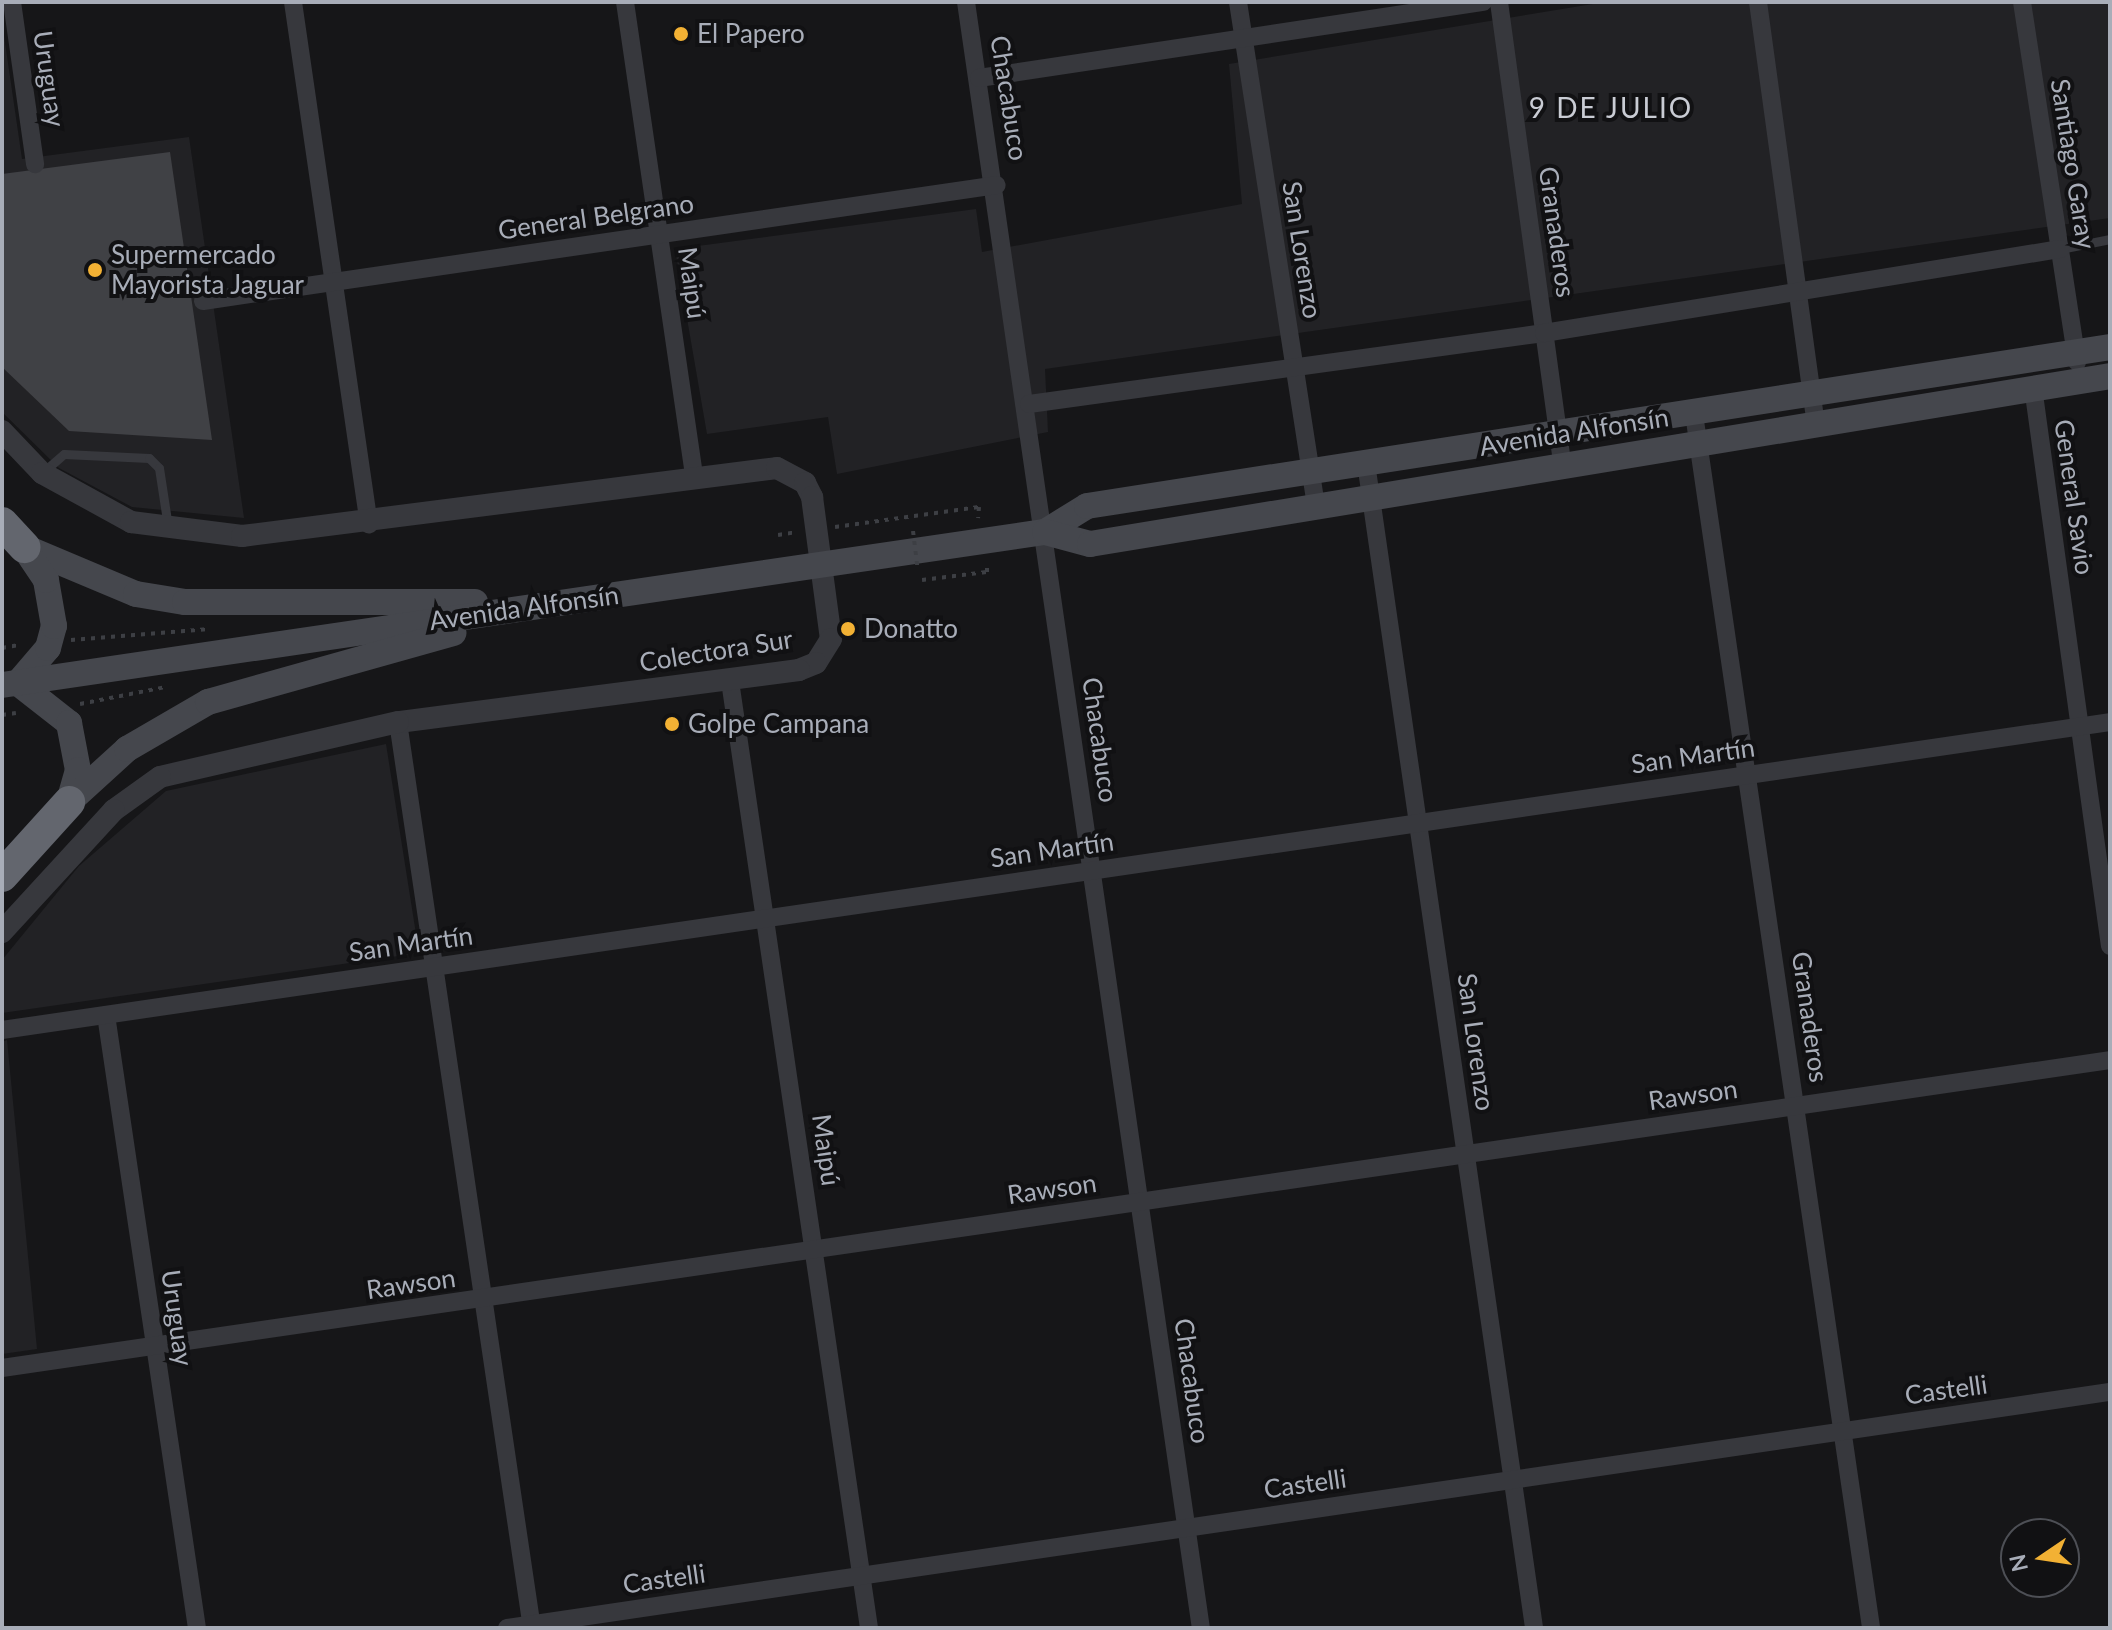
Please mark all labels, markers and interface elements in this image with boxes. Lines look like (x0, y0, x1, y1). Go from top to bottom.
place label: El Papero (697, 18, 805, 50)
marker: El Papero (672, 25, 690, 43)
street label: Uruguay (27, 29, 71, 129)
street label: Chacabuco (984, 33, 1034, 163)
street label: Santiago Garay (2044, 77, 2102, 251)
district label: 9 DE JULIO (1528, 90, 1694, 124)
street label: Granaderos (1532, 165, 1582, 299)
street label: San Lorenzo (1276, 179, 1328, 321)
street label: General Belgrano (496, 188, 696, 246)
place label: Supermercado Mayorista Jaguar (111, 239, 305, 300)
street label: Maipú (672, 245, 712, 321)
marker: Supermercado Mayorista Jaguar (86, 261, 104, 279)
street label: Avenida Alfonsín (1477, 402, 1671, 462)
street label: General Savio (2048, 417, 2100, 577)
street label: Avenida Alfonsín (427, 579, 621, 637)
place label: Donatto (864, 613, 958, 645)
marker: Donatto (839, 620, 857, 638)
street label: Colectora Sur (637, 623, 795, 679)
street label: Chacabuco (1076, 675, 1124, 805)
place label: Golpe Campana (688, 708, 869, 740)
marker: Golpe Campana (663, 715, 681, 733)
street label: San Martín (1629, 732, 1757, 780)
street label: San Martín (988, 826, 1116, 874)
street label: San Martín (347, 920, 475, 968)
street label: Granaderos (1785, 950, 1835, 1084)
street label: San Lorenzo (1451, 971, 1501, 1113)
street label: Rawson (1646, 1073, 1740, 1117)
street label: Maipú (806, 1112, 846, 1188)
street label: Rawson (1005, 1167, 1099, 1211)
street label: Rawson (364, 1262, 458, 1306)
street label: Uruguay (155, 1268, 199, 1368)
street label: Chacabuco (1168, 1316, 1216, 1446)
street label: Castelli (1903, 1369, 1989, 1411)
street label: Castelli (1262, 1463, 1348, 1505)
north arrow (2000, 1518, 2080, 1598)
text: N (2003, 1552, 2033, 1574)
street label: Castelli (621, 1558, 707, 1600)

